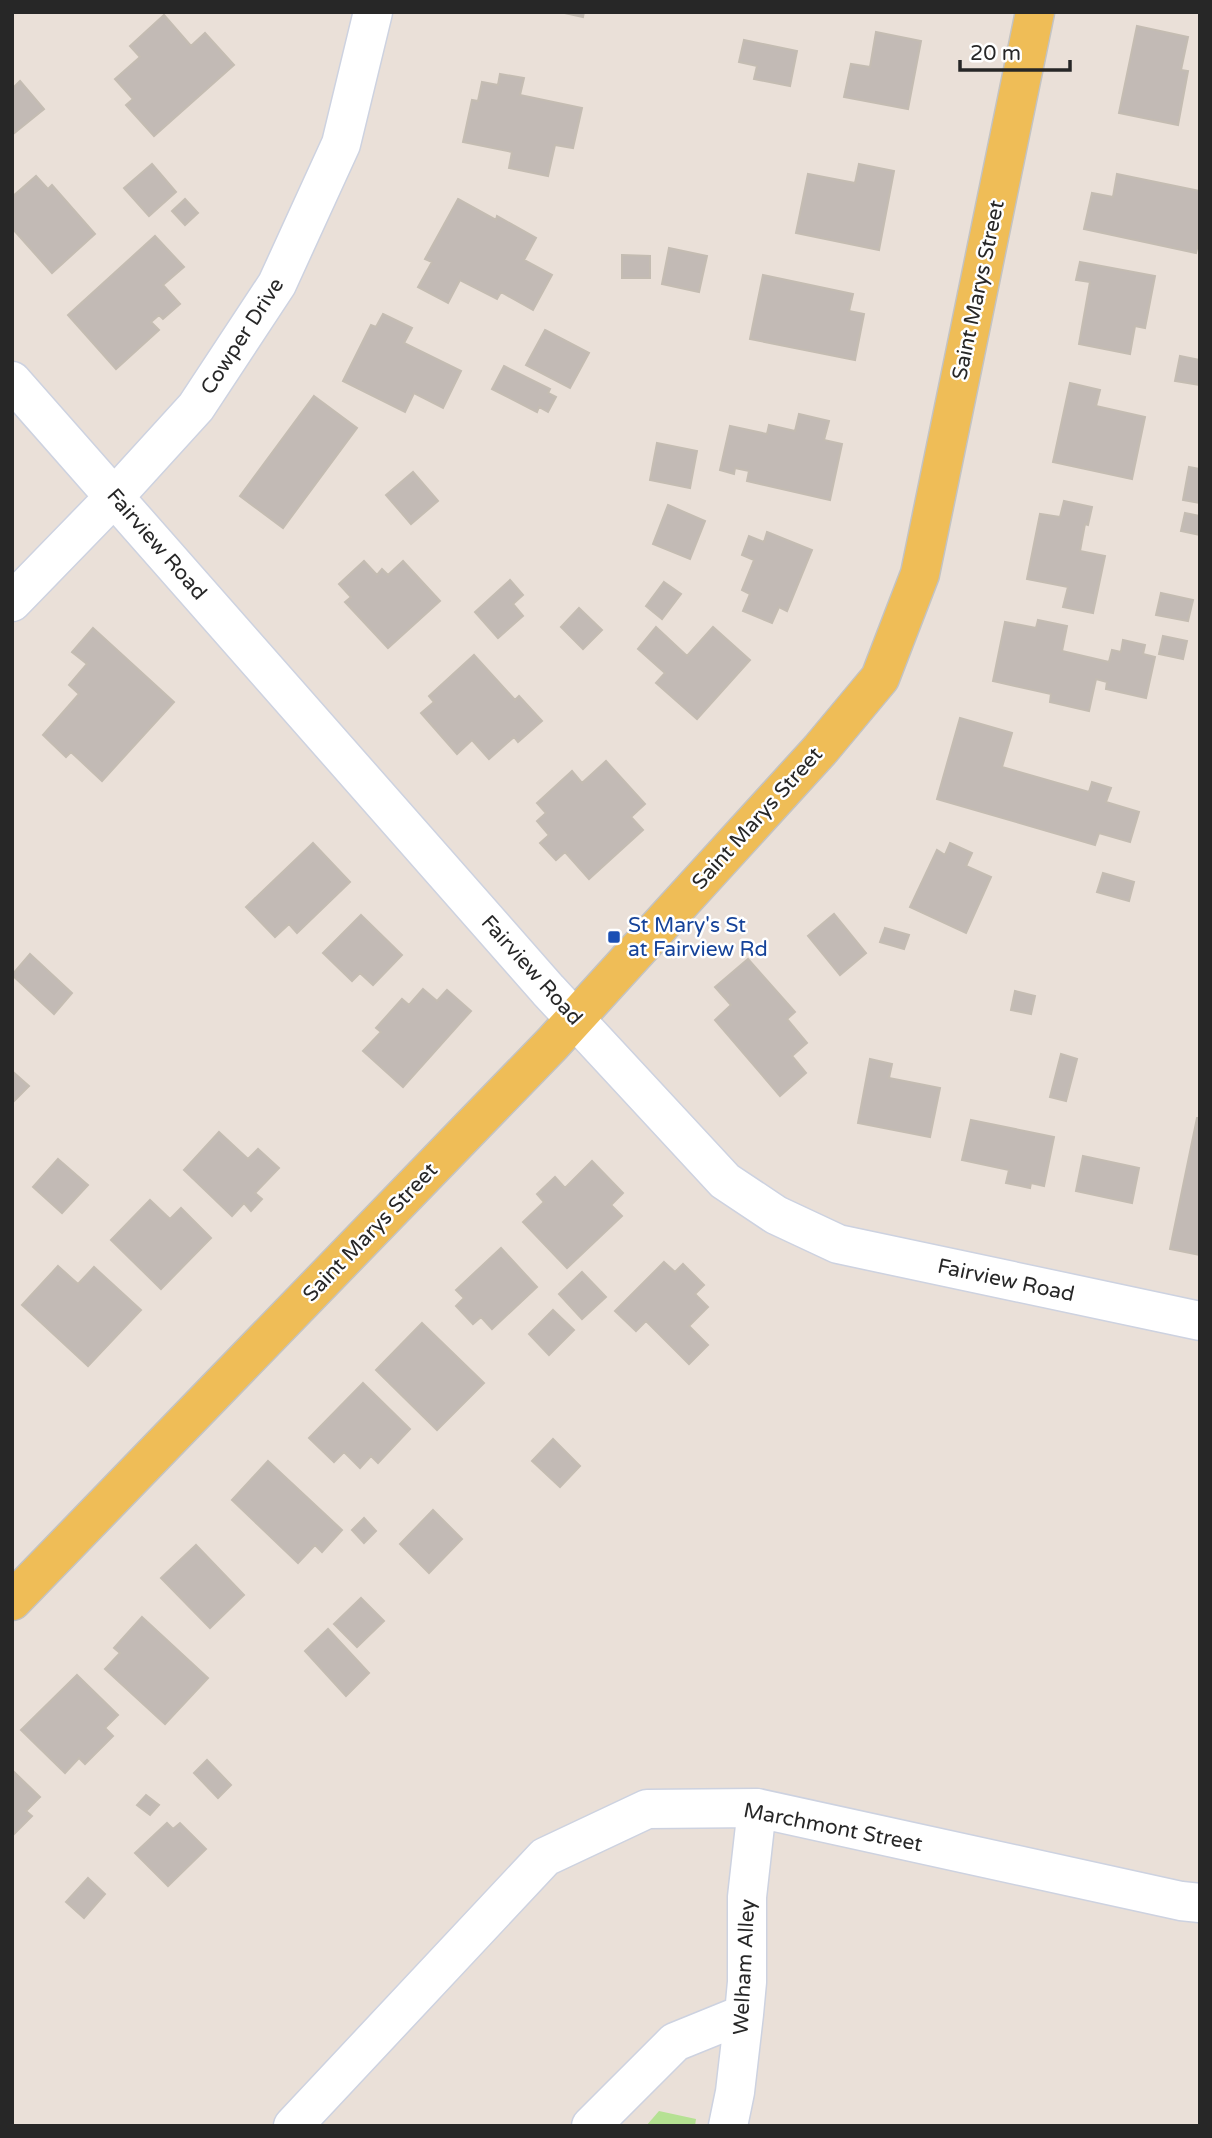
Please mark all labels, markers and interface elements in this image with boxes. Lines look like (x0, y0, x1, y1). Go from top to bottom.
scale bar (960, 28, 1070, 72)
text: 20 m (970, 41, 1021, 66)
street label: Saint Marys Street (947, 198, 1010, 382)
street label: Cowper Drive (195, 273, 289, 399)
street label: Fairview Road (102, 484, 212, 605)
street label: Saint Marys Street (687, 742, 828, 895)
street label: Fairview Road (476, 910, 588, 1030)
place label: St Mary's St at Fairview Rd (628, 913, 768, 962)
marker: St Mary's St at Fairview Rd (606, 929, 622, 945)
street label: Saint Marys Street (298, 1158, 443, 1307)
street label: Fairview Road (935, 1254, 1077, 1307)
street label: Marchmont Street (741, 1798, 925, 1857)
street label: Welham Alley (728, 1899, 761, 2035)

